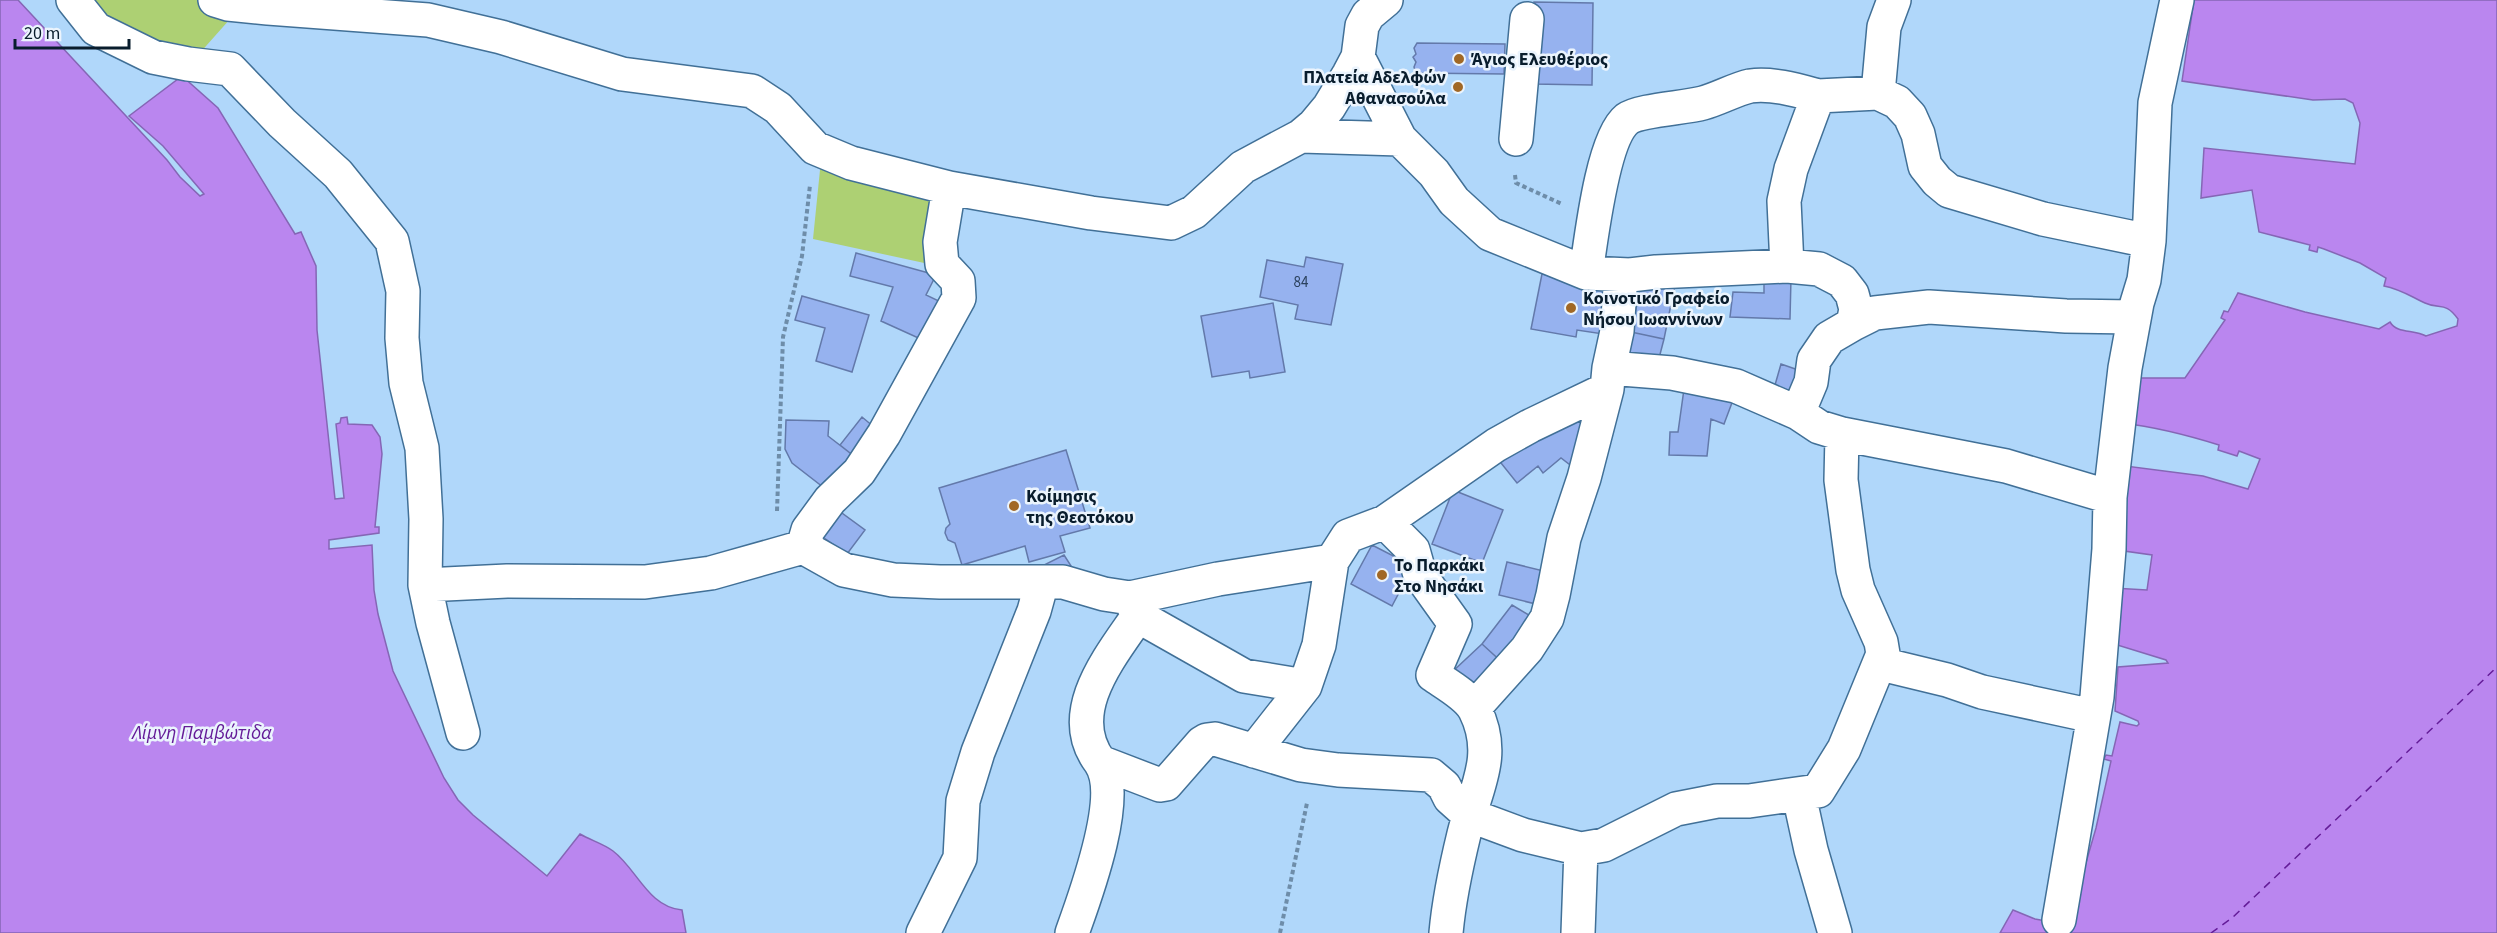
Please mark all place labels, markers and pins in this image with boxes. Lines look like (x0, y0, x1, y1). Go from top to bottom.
place label: Άγιος Ελευθέριος (1471, 47, 1608, 72)
marker: Άγιος Ελευθέριος (1452, 52, 1466, 66)
place label: Πλατεία Αδελφών Αθανασούλα (1303, 65, 1447, 111)
marker: Πλατεία Αδελφών Αθανασούλα (1451, 80, 1465, 94)
place label: Κοινοτικό Γραφείο Νήσου Ιωαννίνων (1583, 286, 1730, 332)
marker: Κοινοτικό Γραφείο Νήσου Ιωαννίνων (1564, 301, 1578, 315)
place label: Κοίμησις της Θεοτόκου (1026, 484, 1134, 530)
marker: Κοίμησις της Θεοτόκου (1007, 499, 1021, 513)
place label: Το Παρκάκι Στο Νησάκι (1394, 553, 1485, 599)
marker: Το Παρκάκι Στο Νησάκι (1375, 568, 1389, 582)

